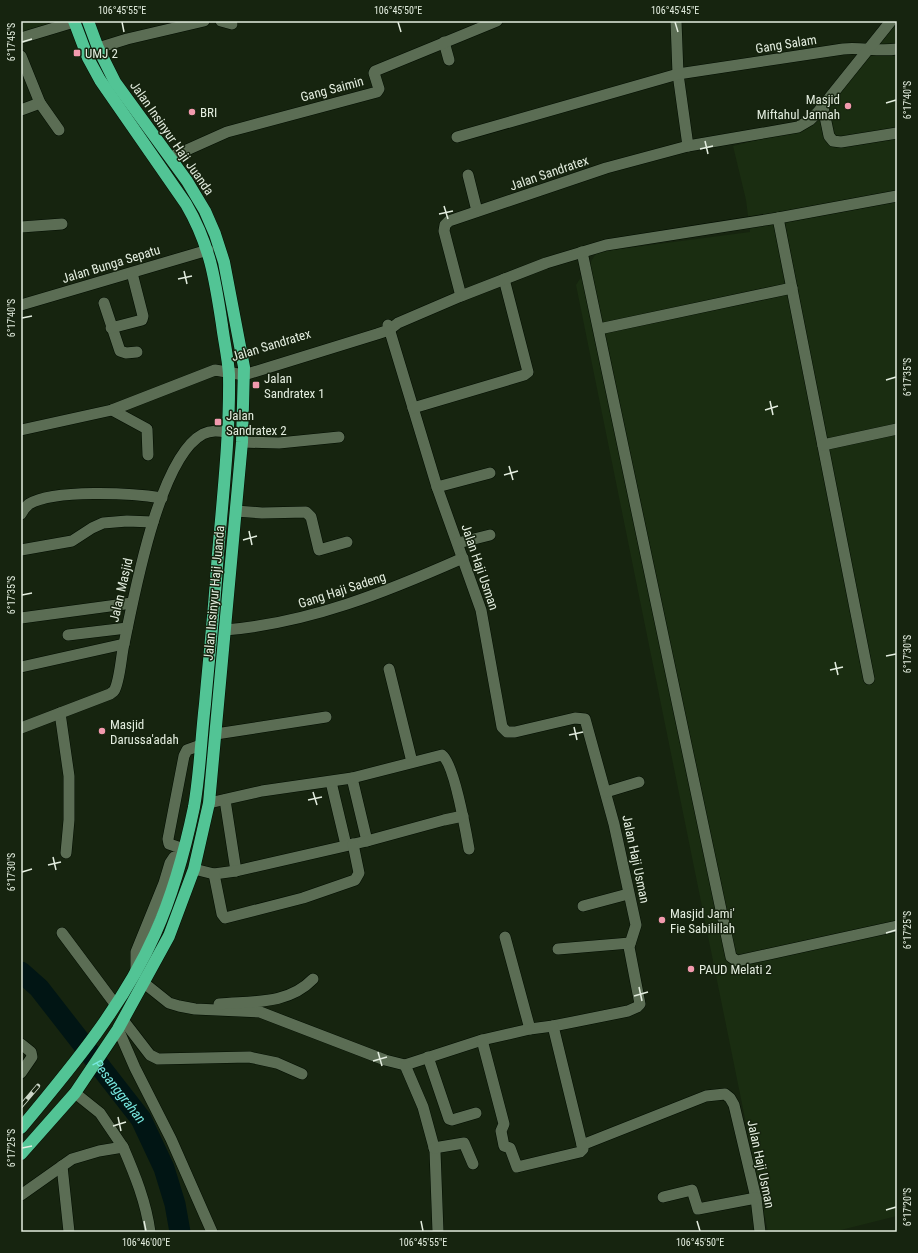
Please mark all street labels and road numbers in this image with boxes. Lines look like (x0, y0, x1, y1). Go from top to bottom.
street label: Gang Salam (754, 32, 818, 56)
street label: Gang Saimin (299, 73, 365, 105)
street label: Jalan Insinyur Haji Juanda (127, 78, 217, 198)
street label: Jalan Sandratex (508, 152, 591, 193)
street label: Jalan Bunga Sepatu (60, 242, 162, 286)
street label: Jalan Sandratex (229, 326, 313, 364)
street label: Jalan Haji Usman (458, 522, 502, 612)
street label: Jalan Insinyur Haji Juanda (201, 525, 227, 661)
street label: Jalan Masjid (106, 556, 136, 624)
street label: Gang Haji Sadeng (296, 569, 388, 611)
street label: Jalan Haji Usman (619, 814, 653, 904)
street label: Jalan Haji Usman (744, 1119, 778, 1209)

